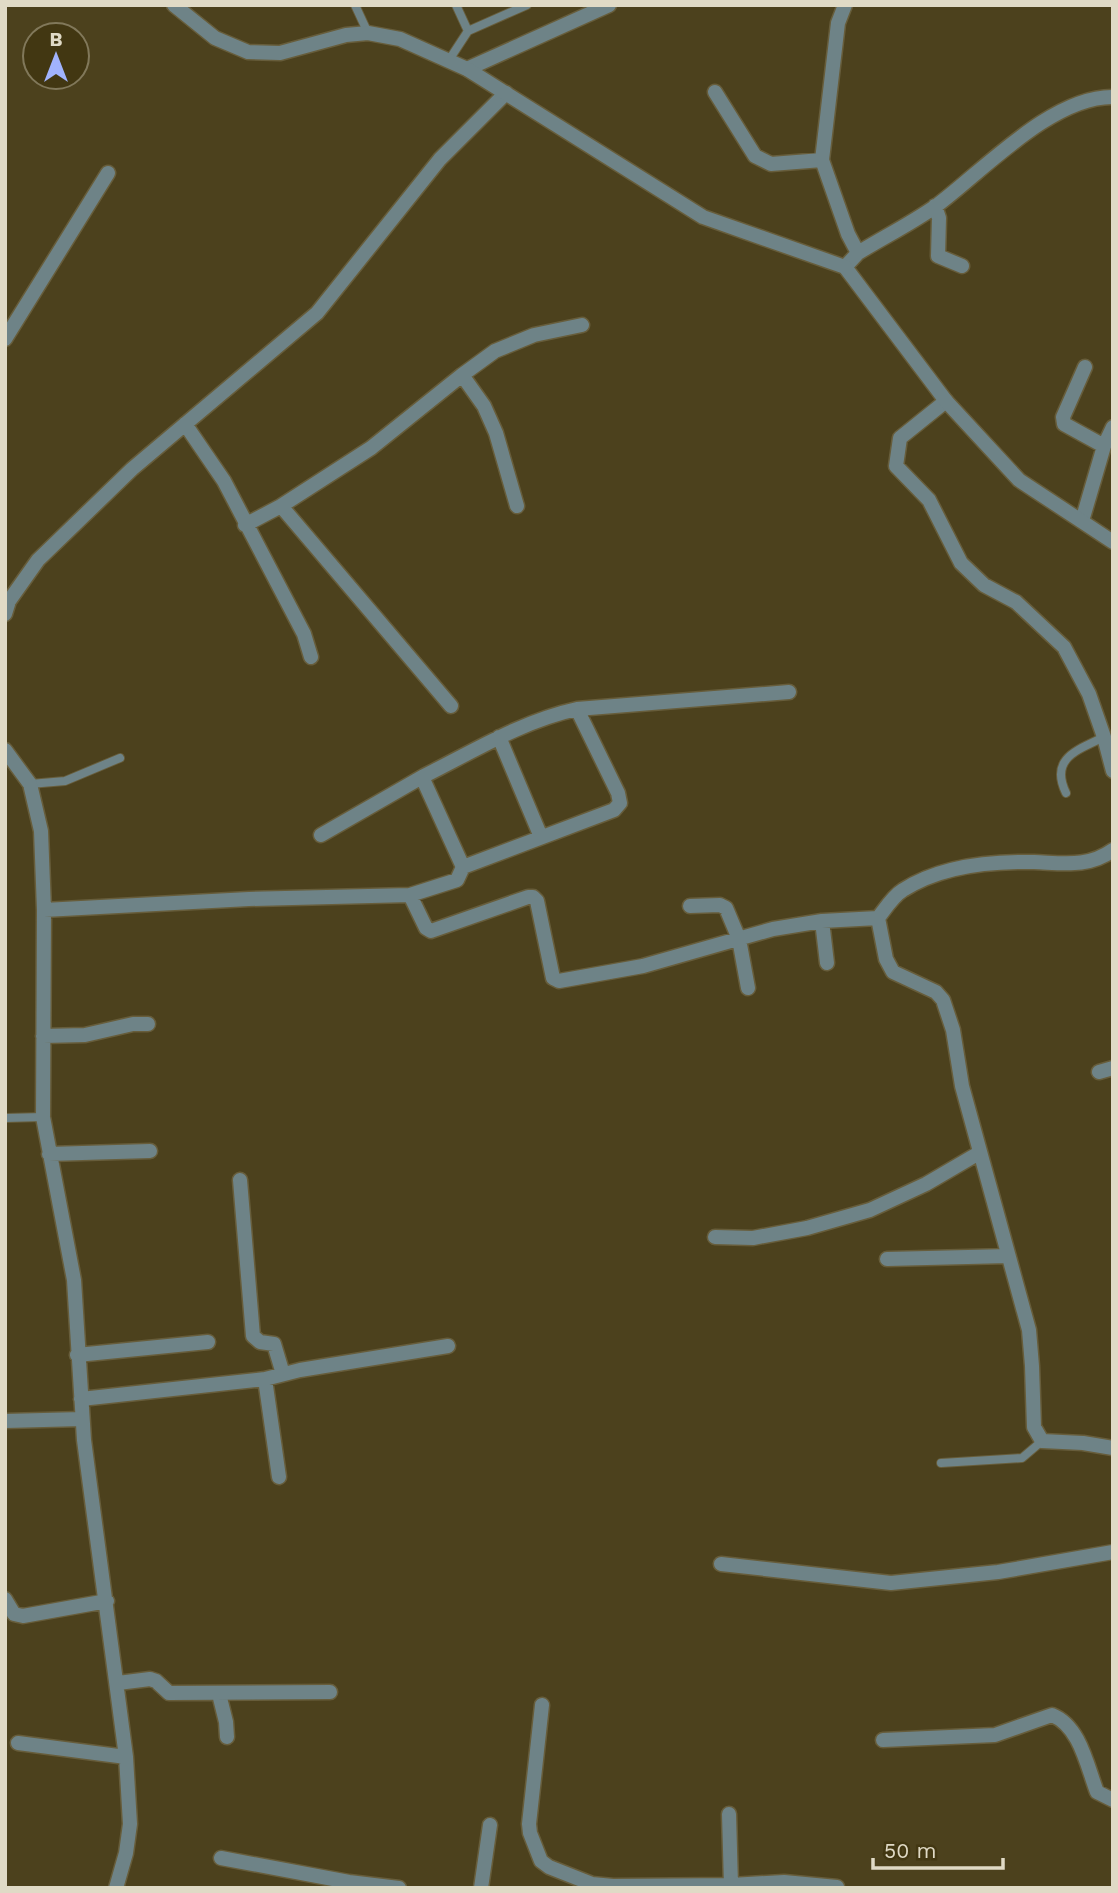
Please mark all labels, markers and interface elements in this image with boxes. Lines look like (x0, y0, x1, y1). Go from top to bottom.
north arrow (21, 21, 91, 91)
text: B (50, 28, 63, 51)
scale bar (873, 1826, 1002, 1870)
text: 50 m (884, 1838, 936, 1863)

